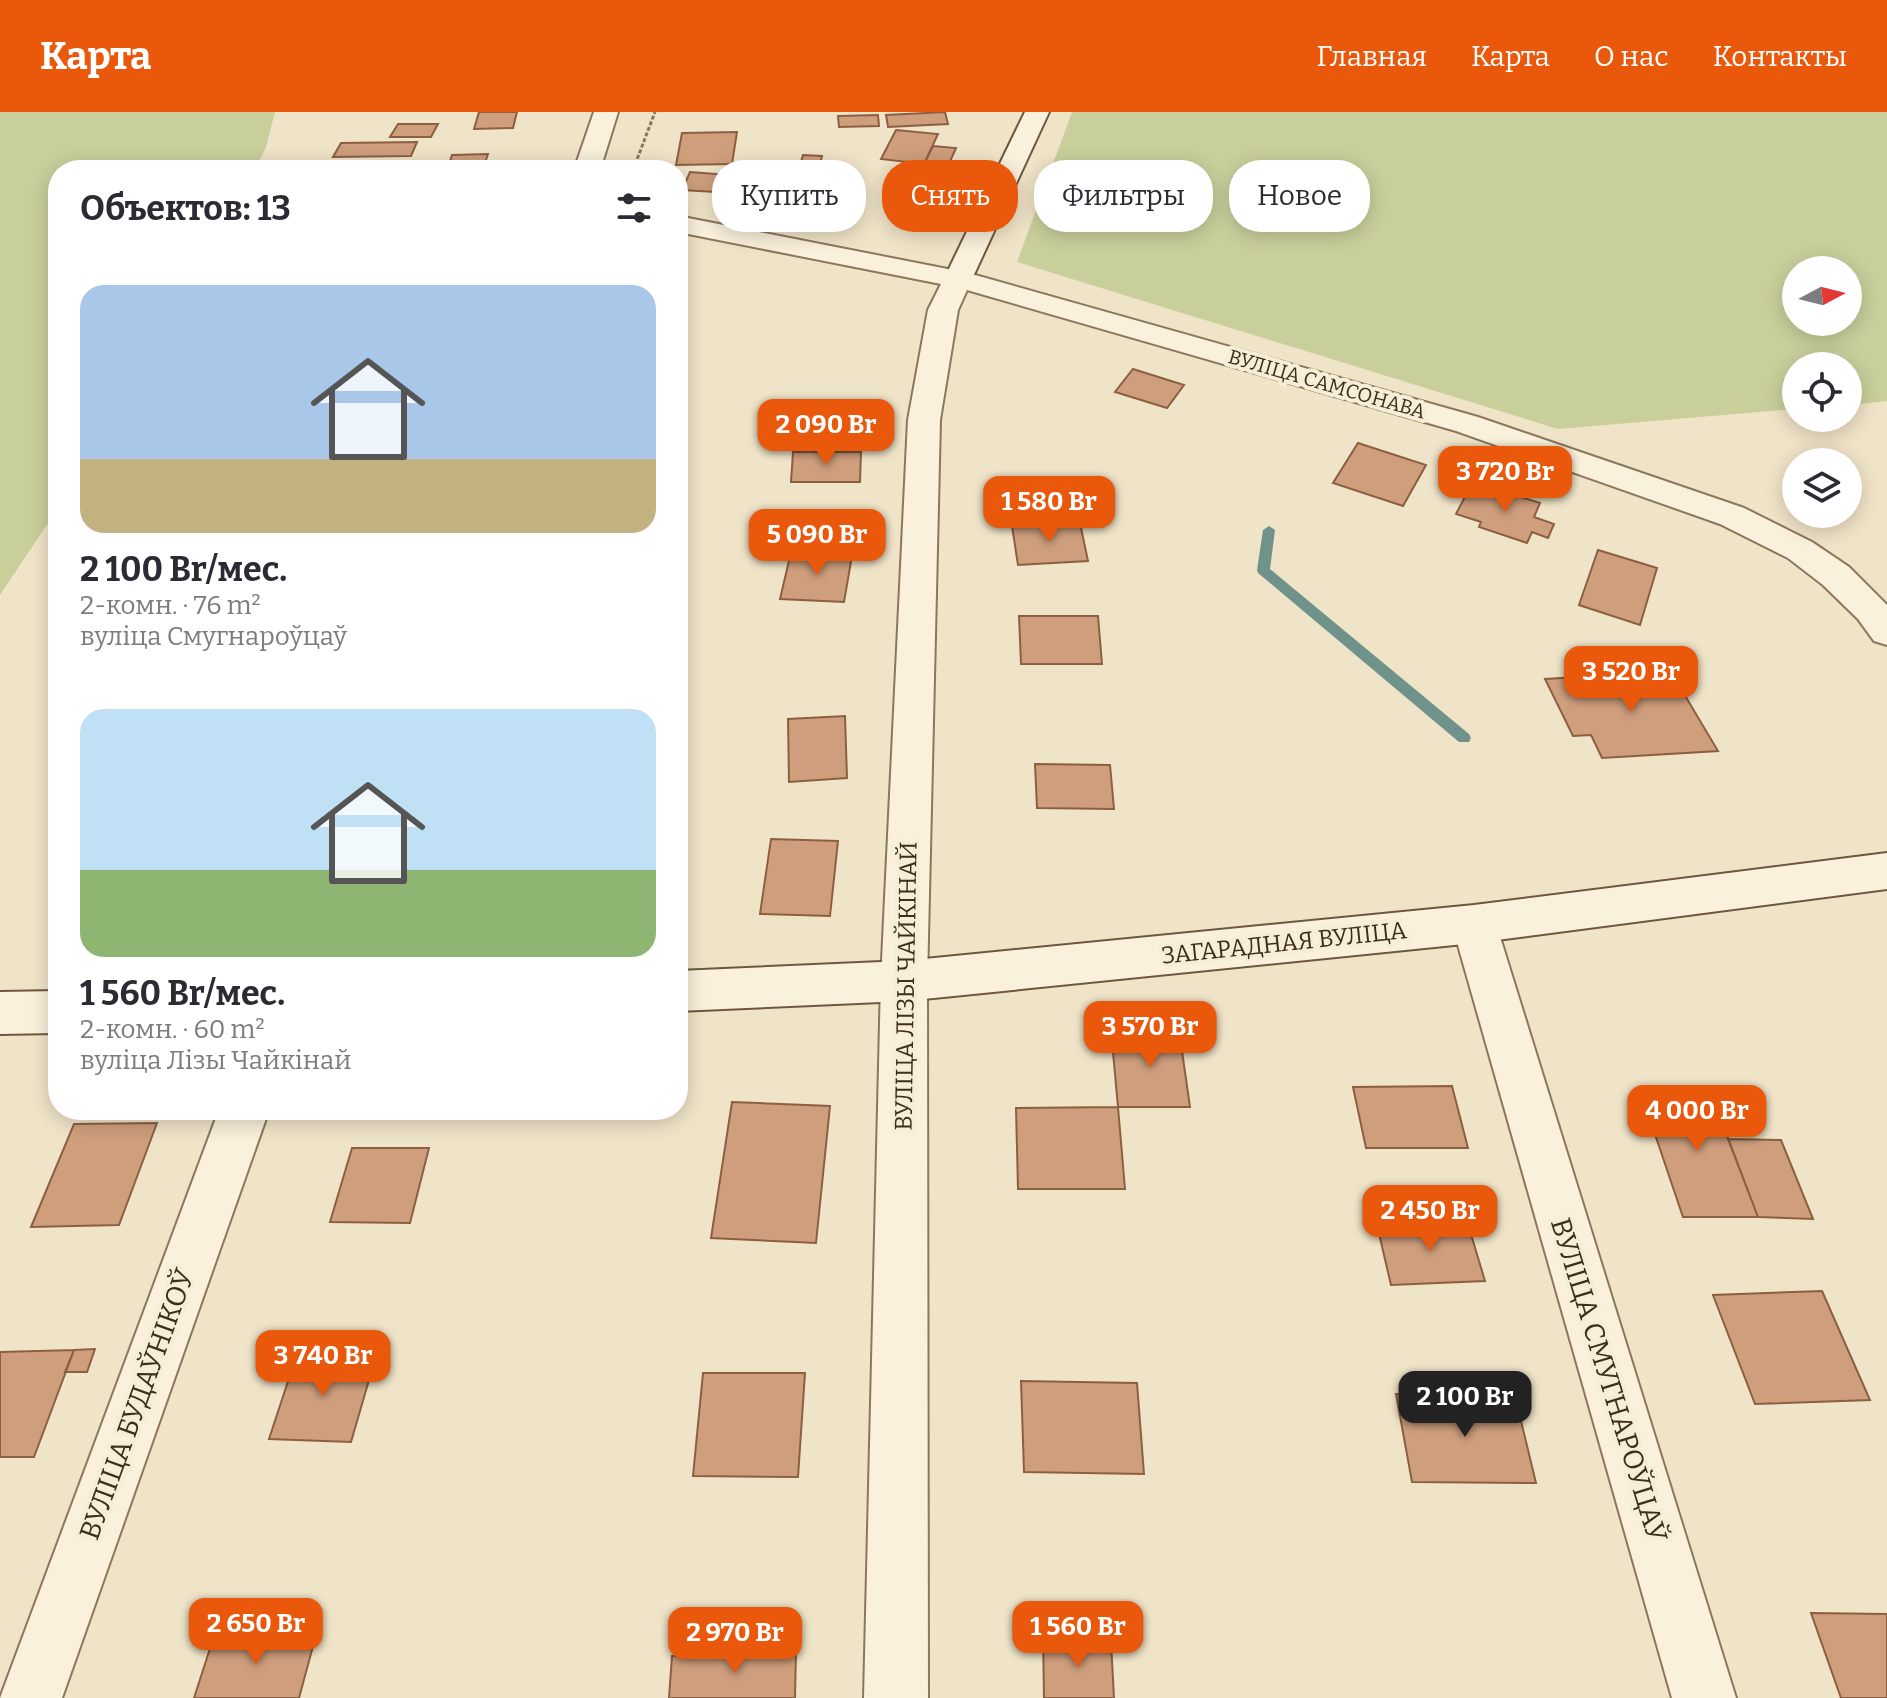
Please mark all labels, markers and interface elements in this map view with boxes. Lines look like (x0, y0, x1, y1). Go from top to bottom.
text: Карта (40, 33, 151, 79)
text: Главная (1317, 40, 1427, 73)
text: Карта (1471, 40, 1550, 73)
text: О нас (1594, 40, 1669, 73)
text: Контакты (1713, 40, 1847, 73)
chip: Купить (712, 160, 866, 232)
chip: Снять (882, 160, 1018, 232)
chip: Фильтры (1034, 160, 1213, 232)
chip: Новое (1229, 160, 1370, 232)
icon: filters (612, 186, 656, 230)
text: Объектов: 13 (80, 188, 291, 229)
north arrow (1782, 256, 1862, 336)
map controls (1782, 256, 1862, 528)
icon: home (296, 337, 440, 481)
street label: ВУЛІЦА САМСОНАВА (1226, 344, 1429, 424)
button: locate (1782, 352, 1862, 432)
pin: 2 090 Br (743, 399, 909, 467)
text: 2 090 Br (775, 409, 877, 440)
pin: 3 720 Br (1422, 446, 1588, 514)
button: layers (1782, 448, 1862, 528)
text: 3 720 Br (1456, 456, 1554, 487)
pin: 1 580 Br (966, 476, 1132, 544)
text: 1 580 Br (1001, 486, 1097, 517)
pin: 5 090 Br (734, 509, 900, 577)
text: 5 090 Br (767, 519, 867, 550)
text: 2 100 Br/мес. (80, 549, 287, 590)
text: 2-комн. · 76 m² (80, 590, 261, 621)
text: вуліца Смугнароўцаў (80, 621, 347, 652)
pin: 3 520 Br (1548, 646, 1714, 714)
text: 3 520 Br (1582, 656, 1680, 687)
icon: home (296, 761, 440, 905)
street label: ВУЛІЦА ЛІЗЫ ЧАЙКІНАЙ (889, 841, 923, 1131)
street label: ЗАГАРАДНАЯ ВУЛІЦА (1160, 916, 1408, 970)
text: 1 560 Br/мес. (80, 973, 285, 1014)
pin: 3 570 Br (1067, 1001, 1233, 1069)
text: 3 570 Br (1102, 1011, 1198, 1042)
text: 2-комн. · 60 m² (80, 1014, 265, 1045)
text: вуліца Лізы Чайкінай (80, 1045, 351, 1076)
pin: 4 000 Br (1614, 1085, 1780, 1153)
text: 4 000 Br (1645, 1095, 1749, 1126)
pin: 2 450 Br (1347, 1185, 1513, 1253)
text: 2 450 Br (1380, 1195, 1480, 1226)
street label: ВУЛІЦА СМУГНАРОЎЦАЎ (1544, 1214, 1674, 1546)
street label: ВУЛІЦА БУДАЎНІКОЎ (73, 1264, 201, 1544)
pin: 3 740 Br (240, 1330, 406, 1398)
text: 3 740 Br (274, 1340, 372, 1371)
pin: 2 100 Br (1382, 1371, 1548, 1439)
text: 2 100 Br (1417, 1381, 1513, 1412)
pin: 2 650 Br (173, 1598, 339, 1666)
pin: 1 560 Br (995, 1601, 1161, 1669)
pin: 2 970 Br (652, 1607, 818, 1675)
text: 2 650 Br (207, 1608, 305, 1639)
text: 1 560 Br (1030, 1611, 1126, 1642)
text: 2 970 Br (686, 1617, 784, 1648)

